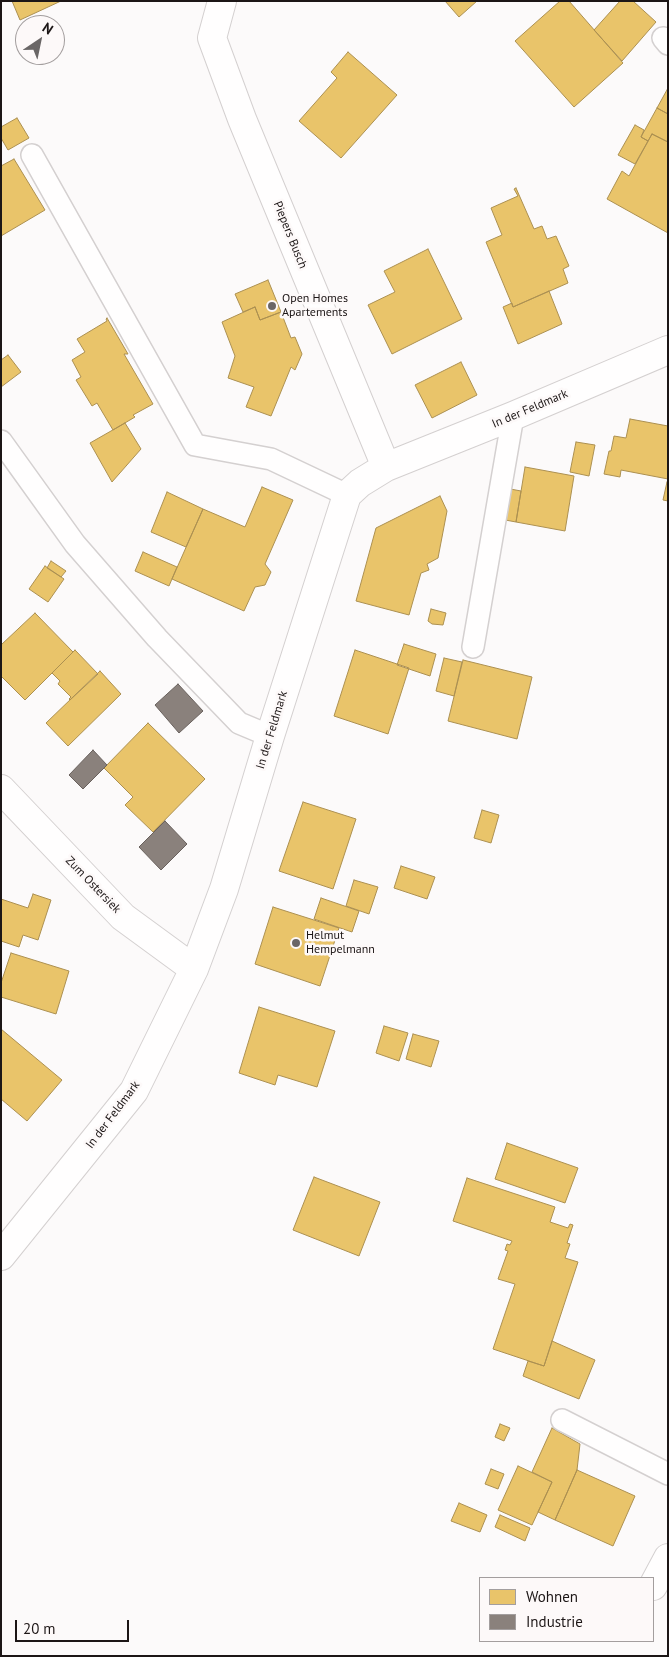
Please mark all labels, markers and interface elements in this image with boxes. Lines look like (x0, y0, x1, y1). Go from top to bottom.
north arrow (15, 15, 65, 65)
text: N (39, 18, 57, 38)
street label: Piepers Busch (270, 199, 310, 271)
place label: Open Homes Apartements (282, 292, 348, 320)
marker: Open Homes Apartements (266, 300, 278, 312)
street label: In der Feldmark (490, 387, 570, 431)
street label: In der Feldmark (253, 689, 291, 771)
street label: Zum Ostersiek (62, 854, 124, 916)
place label: Helmut Hempelmann (306, 929, 375, 957)
marker: Helmut Hempelmann (290, 937, 302, 949)
street label: In der Feldmark (83, 1078, 143, 1152)
legend (479, 1577, 654, 1642)
text: Wohnen (526, 1587, 578, 1606)
scale bar (18, 1610, 131, 1642)
text: Industrie (526, 1612, 583, 1631)
text: 20 m (23, 1619, 56, 1638)

